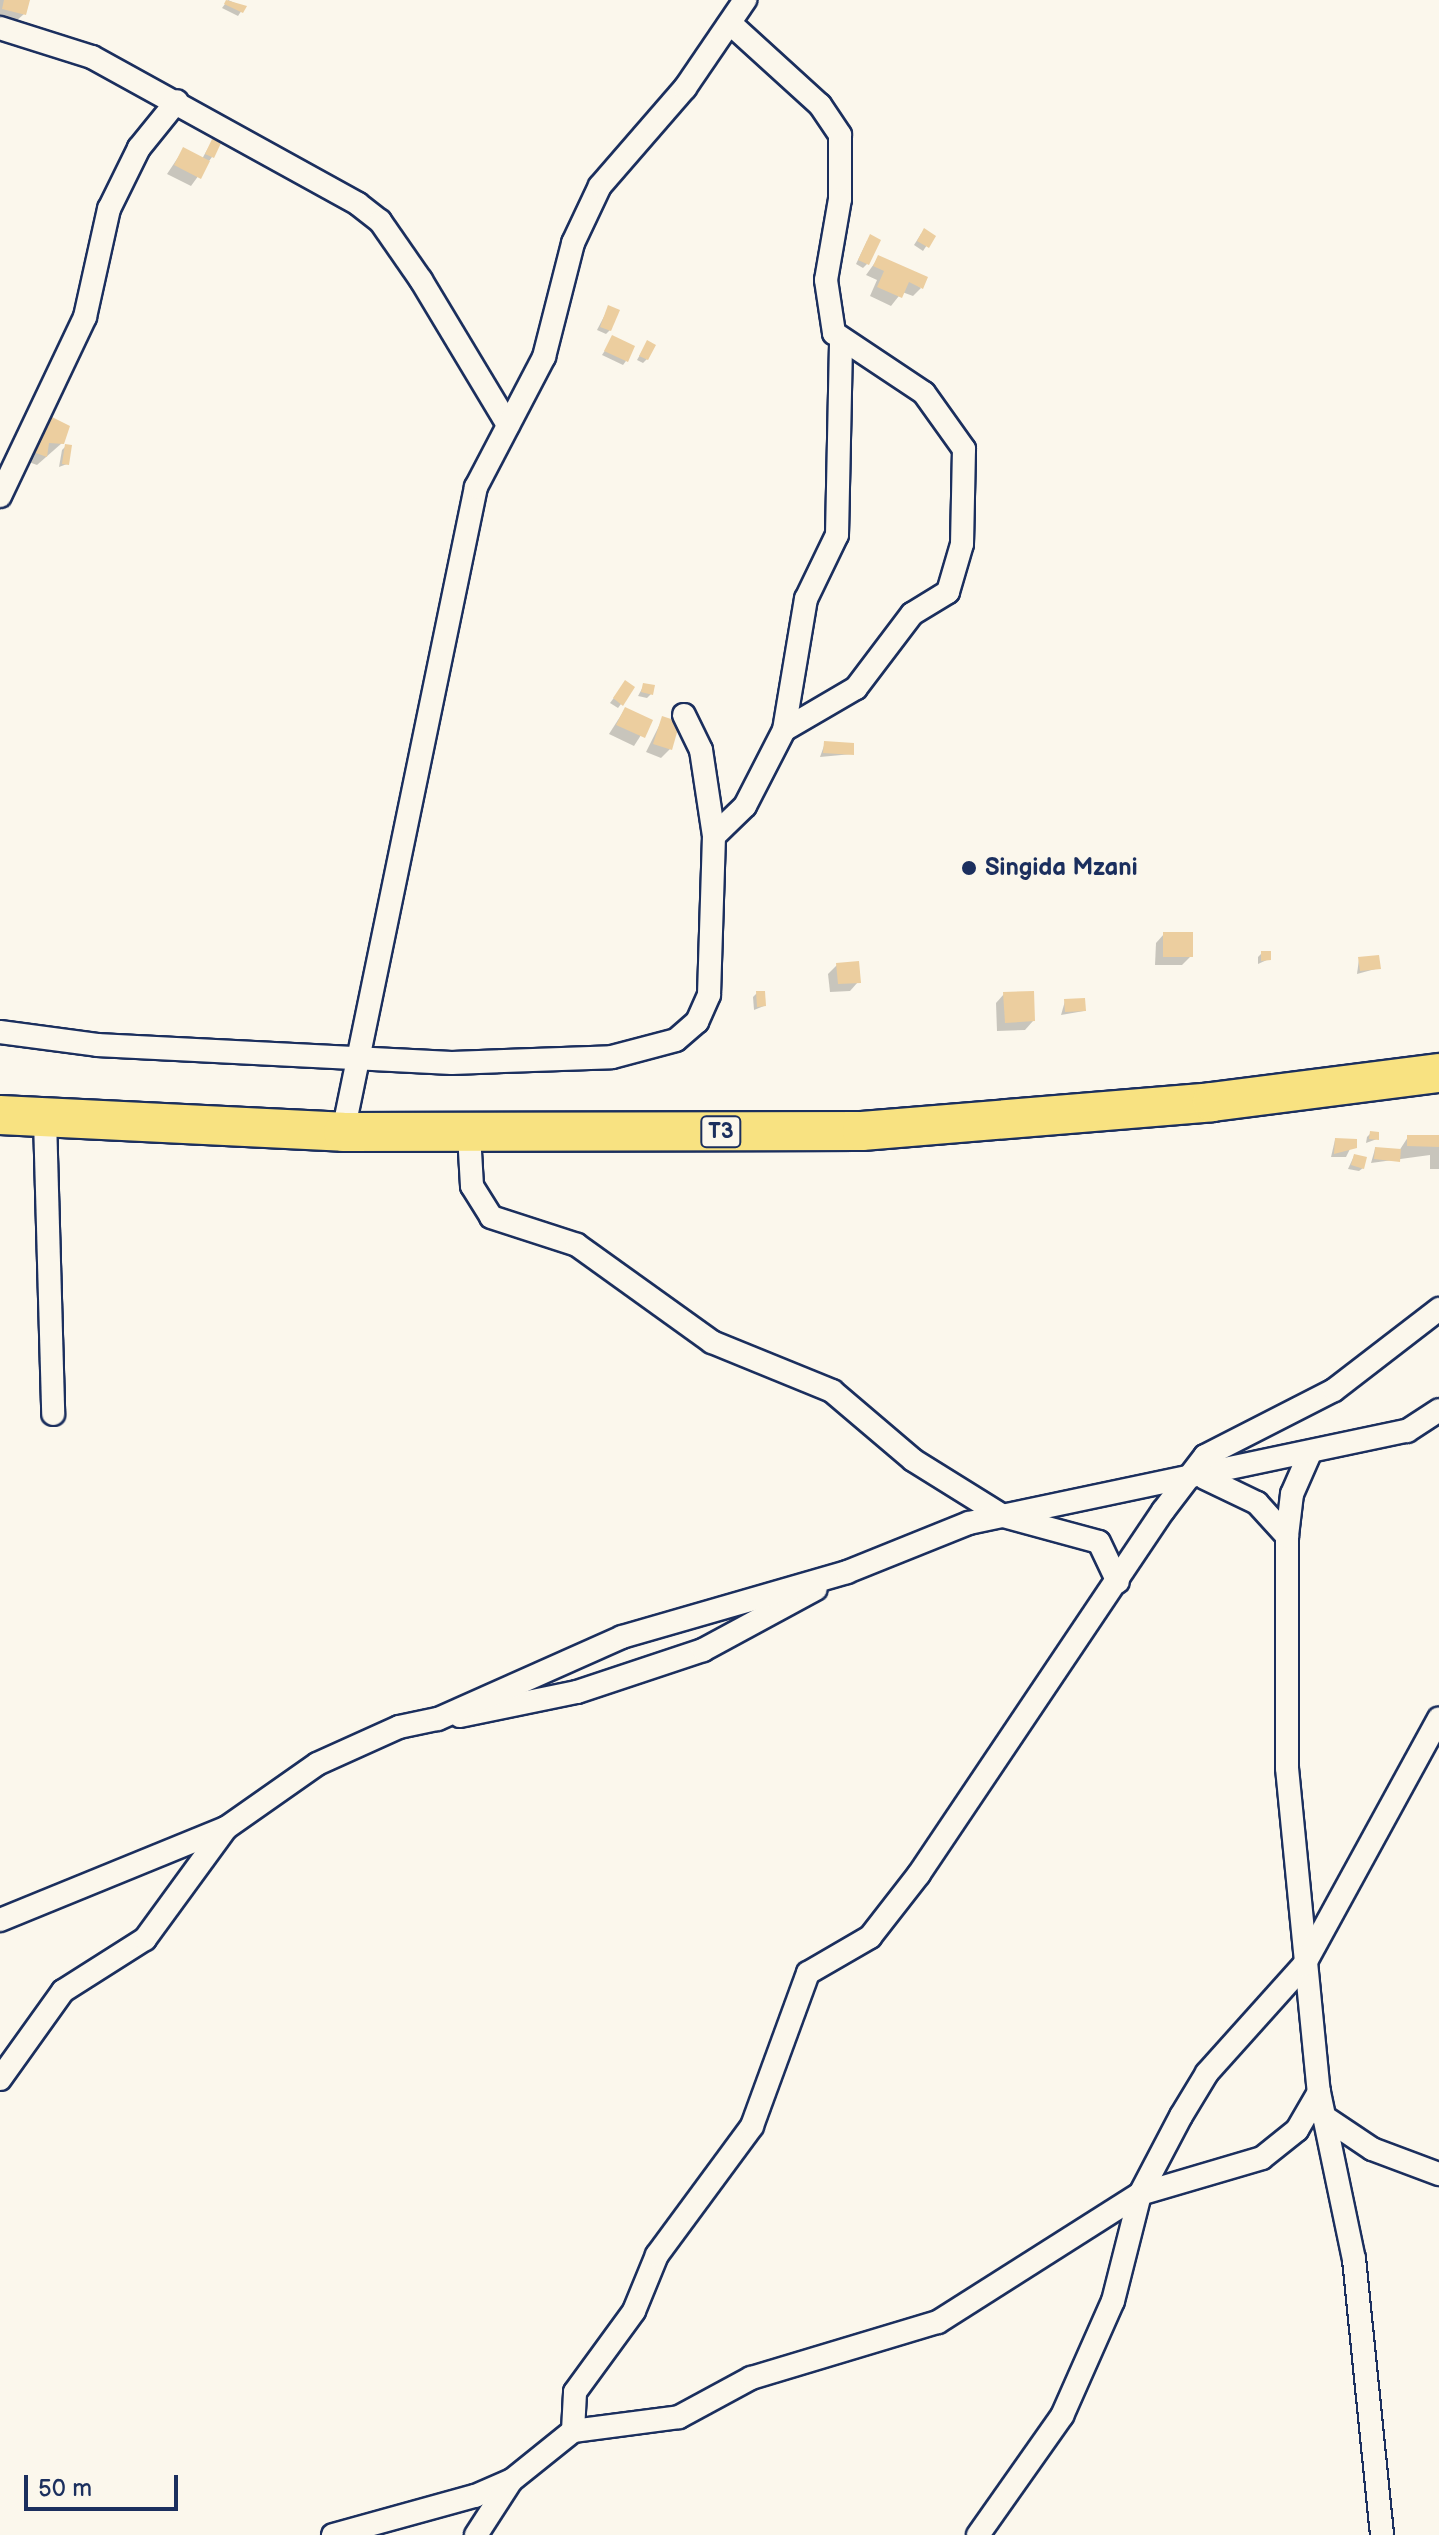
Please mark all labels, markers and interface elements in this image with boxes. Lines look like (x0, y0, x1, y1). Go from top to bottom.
place label: Singida Mzani (985, 854, 1138, 882)
marker: Singida Mzani (960, 859, 978, 877)
road number: T3 (699, 1114, 743, 1150)
scale bar (28, 2459, 182, 2509)
text: 50 m (38, 2474, 92, 2503)

